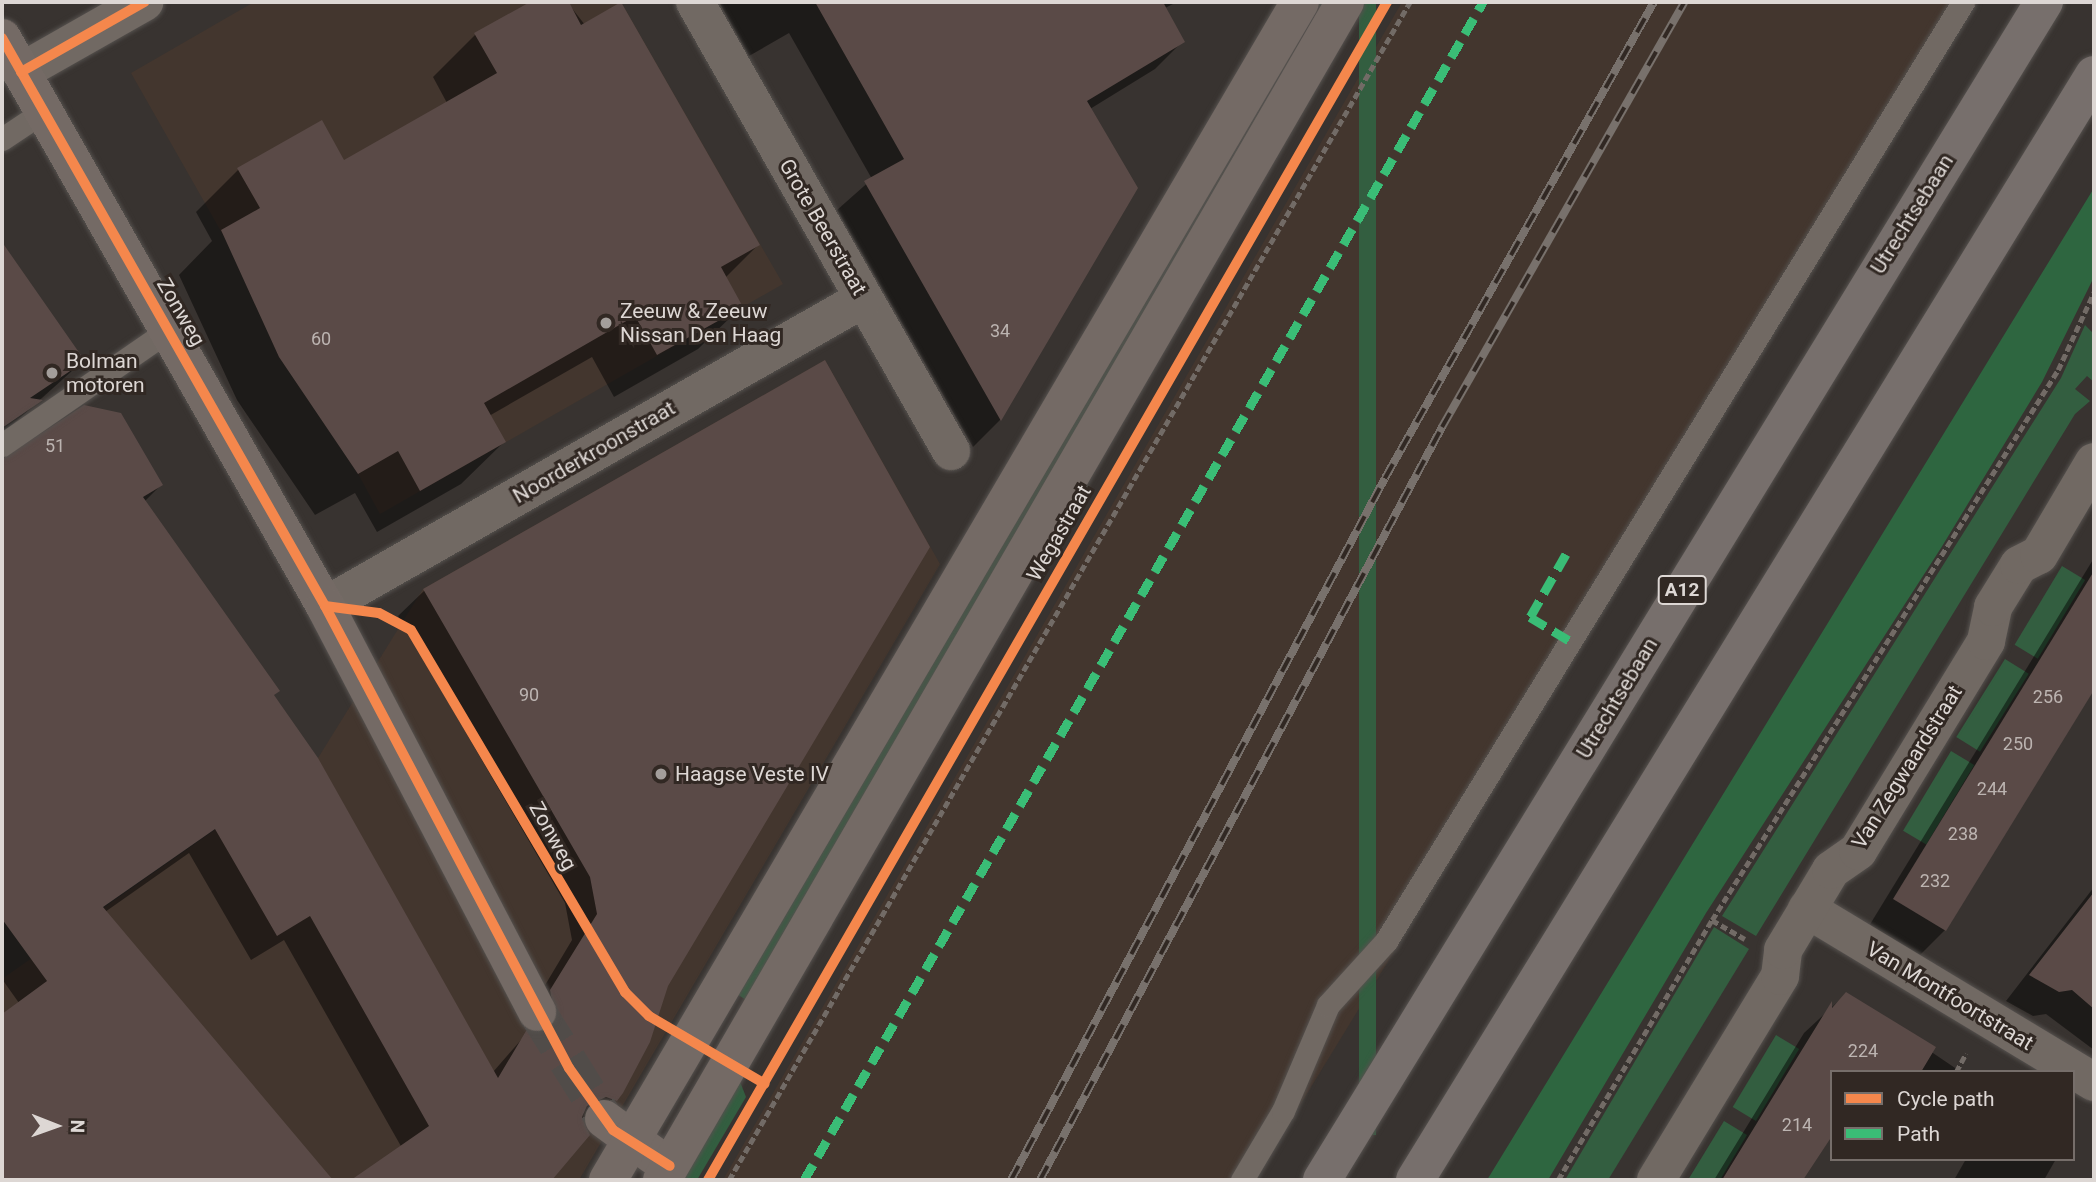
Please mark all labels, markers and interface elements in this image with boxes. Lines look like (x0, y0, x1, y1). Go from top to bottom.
street label: Utrechtsebaan (1865, 150, 1959, 278)
street label: Grote Beerstraat (774, 154, 872, 300)
street label: Zonweg (151, 273, 211, 351)
place label: Zeeuw & Zeeuw Nissan Den Haag (620, 298, 781, 348)
marker: Zeeuw & Zeeuw Nissan Den Haag (598, 315, 614, 331)
house number: 34 (990, 320, 1010, 342)
house number: 60 (311, 328, 331, 350)
place label: Bolman motoren (66, 348, 145, 398)
marker: Bolman motoren (44, 365, 60, 381)
street label: Noorderkroonstraat (508, 395, 680, 509)
house number: 51 (45, 435, 65, 457)
street label: Wegastraat (1021, 480, 1097, 586)
road number: A12 (1658, 575, 1706, 606)
street label: Utrechtsebaan (1571, 633, 1663, 763)
street label: Van Zegwaardstraat (1847, 681, 1967, 853)
house number: 90 (519, 684, 539, 706)
house number: 256 (2033, 686, 2063, 708)
house number: 250 (2003, 733, 2033, 755)
place label: Haagse Veste IV (675, 761, 829, 787)
marker: Haagse Veste IV (653, 766, 669, 782)
house number: 244 (1977, 778, 2007, 800)
street label: Zonweg (524, 797, 582, 875)
house number: 238 (1948, 823, 1978, 845)
house number: 232 (1920, 870, 1950, 892)
street label: Van Montfoortstraat (1862, 936, 2038, 1056)
house number: 224 (1848, 1040, 1878, 1062)
legend (1830, 1070, 2075, 1161)
text: Cycle path (1897, 1087, 1995, 1111)
north arrow (21, 1091, 91, 1161)
house number: 214 (1782, 1114, 1812, 1136)
text: N (66, 1119, 89, 1133)
text: Path (1897, 1122, 1940, 1146)

